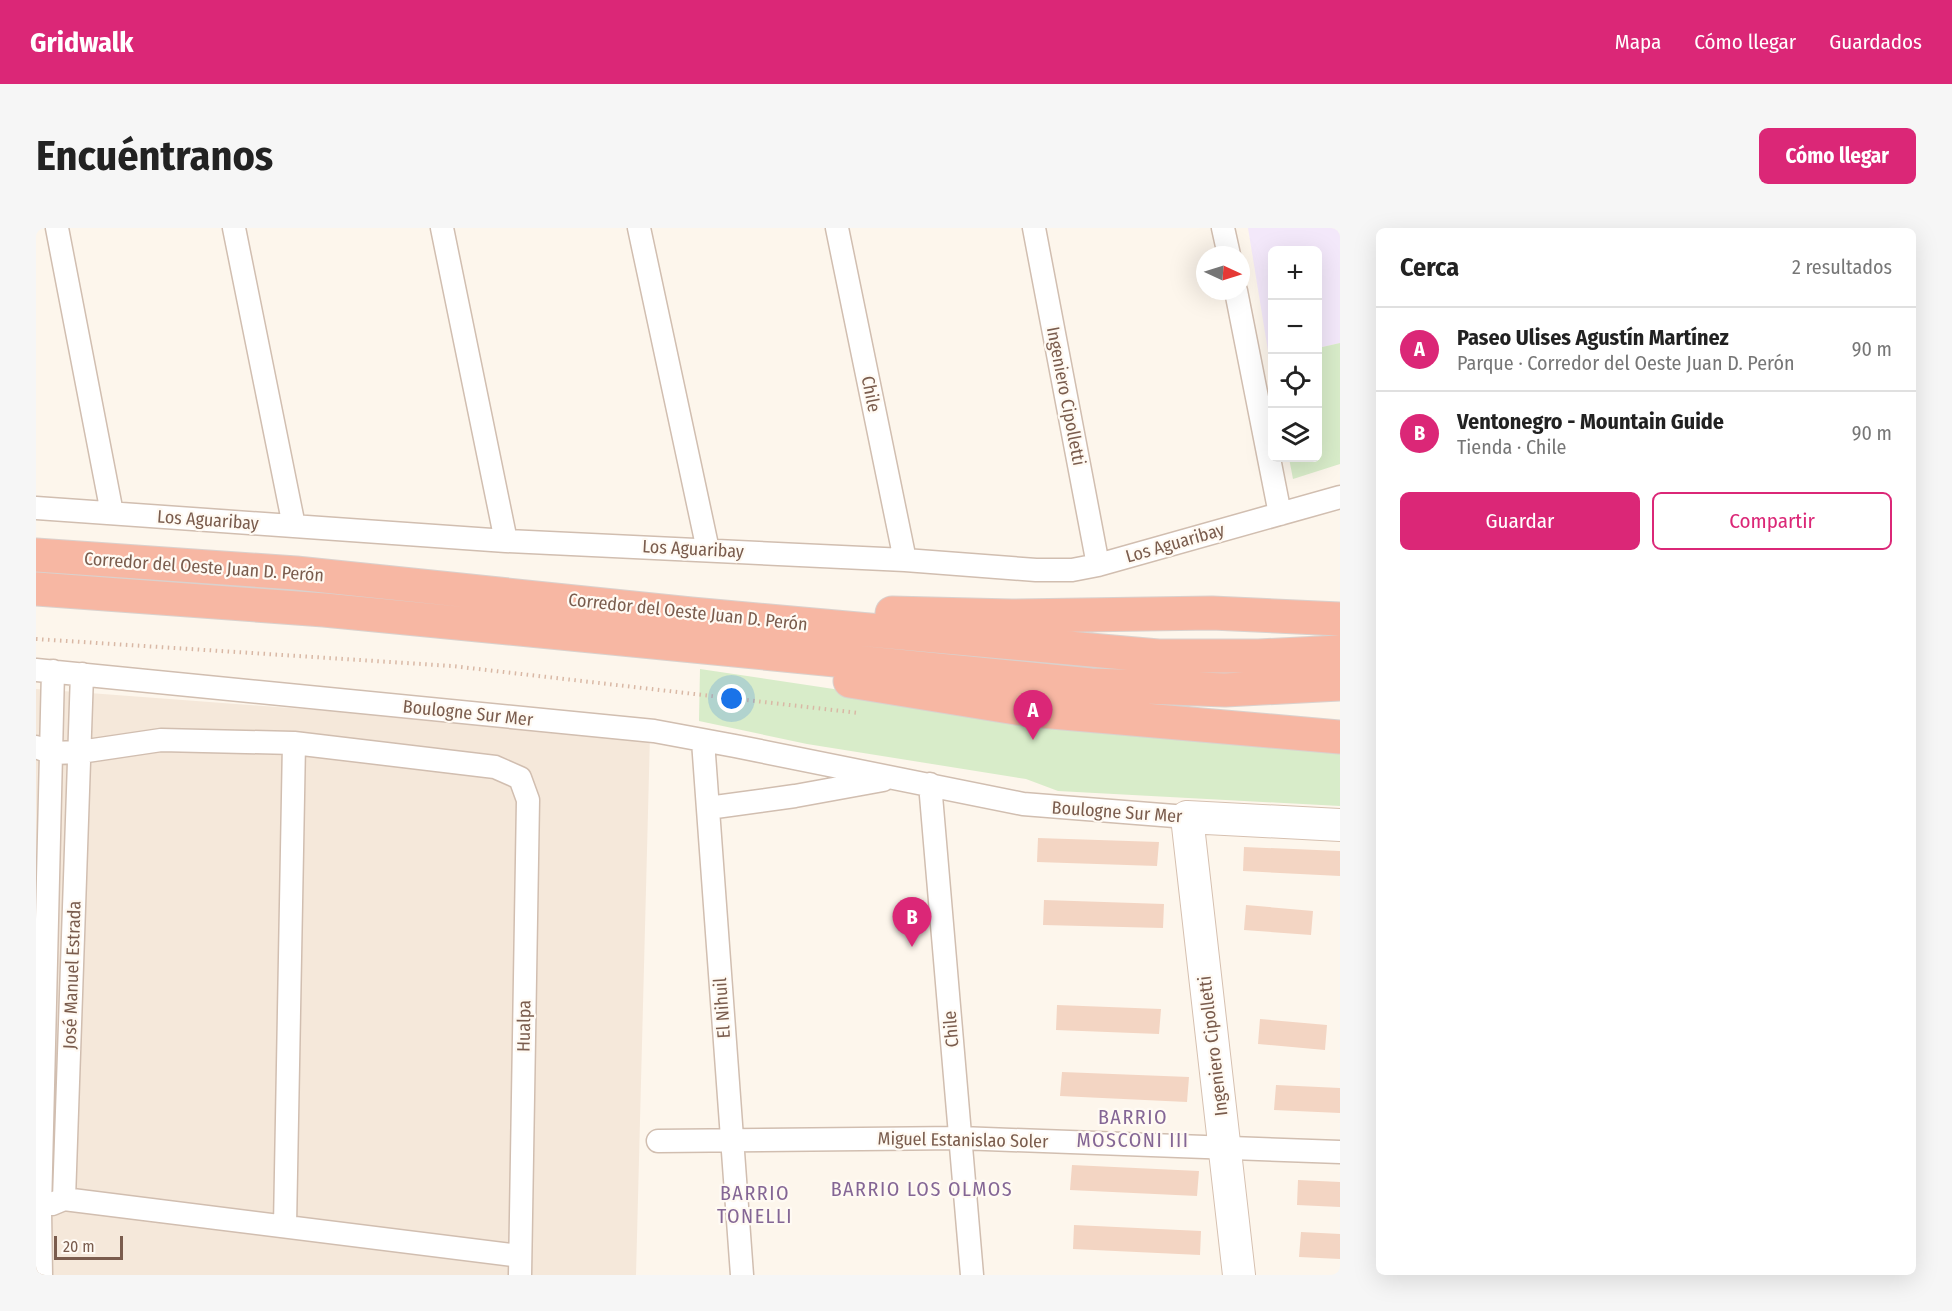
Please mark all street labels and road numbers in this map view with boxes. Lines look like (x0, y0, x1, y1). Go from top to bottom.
street label: Ingeniero Cipolletti (1042, 325, 1090, 467)
street label: Chile (857, 374, 885, 414)
street label: Los Aguaribay (156, 505, 260, 535)
street label: Los Aguaribay (1123, 518, 1227, 568)
street label: Los Aguaribay (642, 535, 744, 563)
street label: Corredor del Oeste Juan D. Perón (83, 548, 325, 586)
street label: Corredor del Oeste Juan D. Perón (567, 588, 809, 636)
street label: Boulogne Sur Mer (402, 695, 535, 731)
street label: Boulogne Sur Mer (1051, 796, 1184, 828)
street label: José Manuel Estrada (58, 900, 86, 1050)
street label: Ingeniero Cipolletti (1193, 975, 1233, 1117)
street label: El Nihuil (709, 977, 735, 1039)
street label: Hualpa (513, 1000, 535, 1052)
street label: Chile (938, 1010, 964, 1048)
street label: Miguel Estanislao Soler (878, 1128, 1049, 1152)

